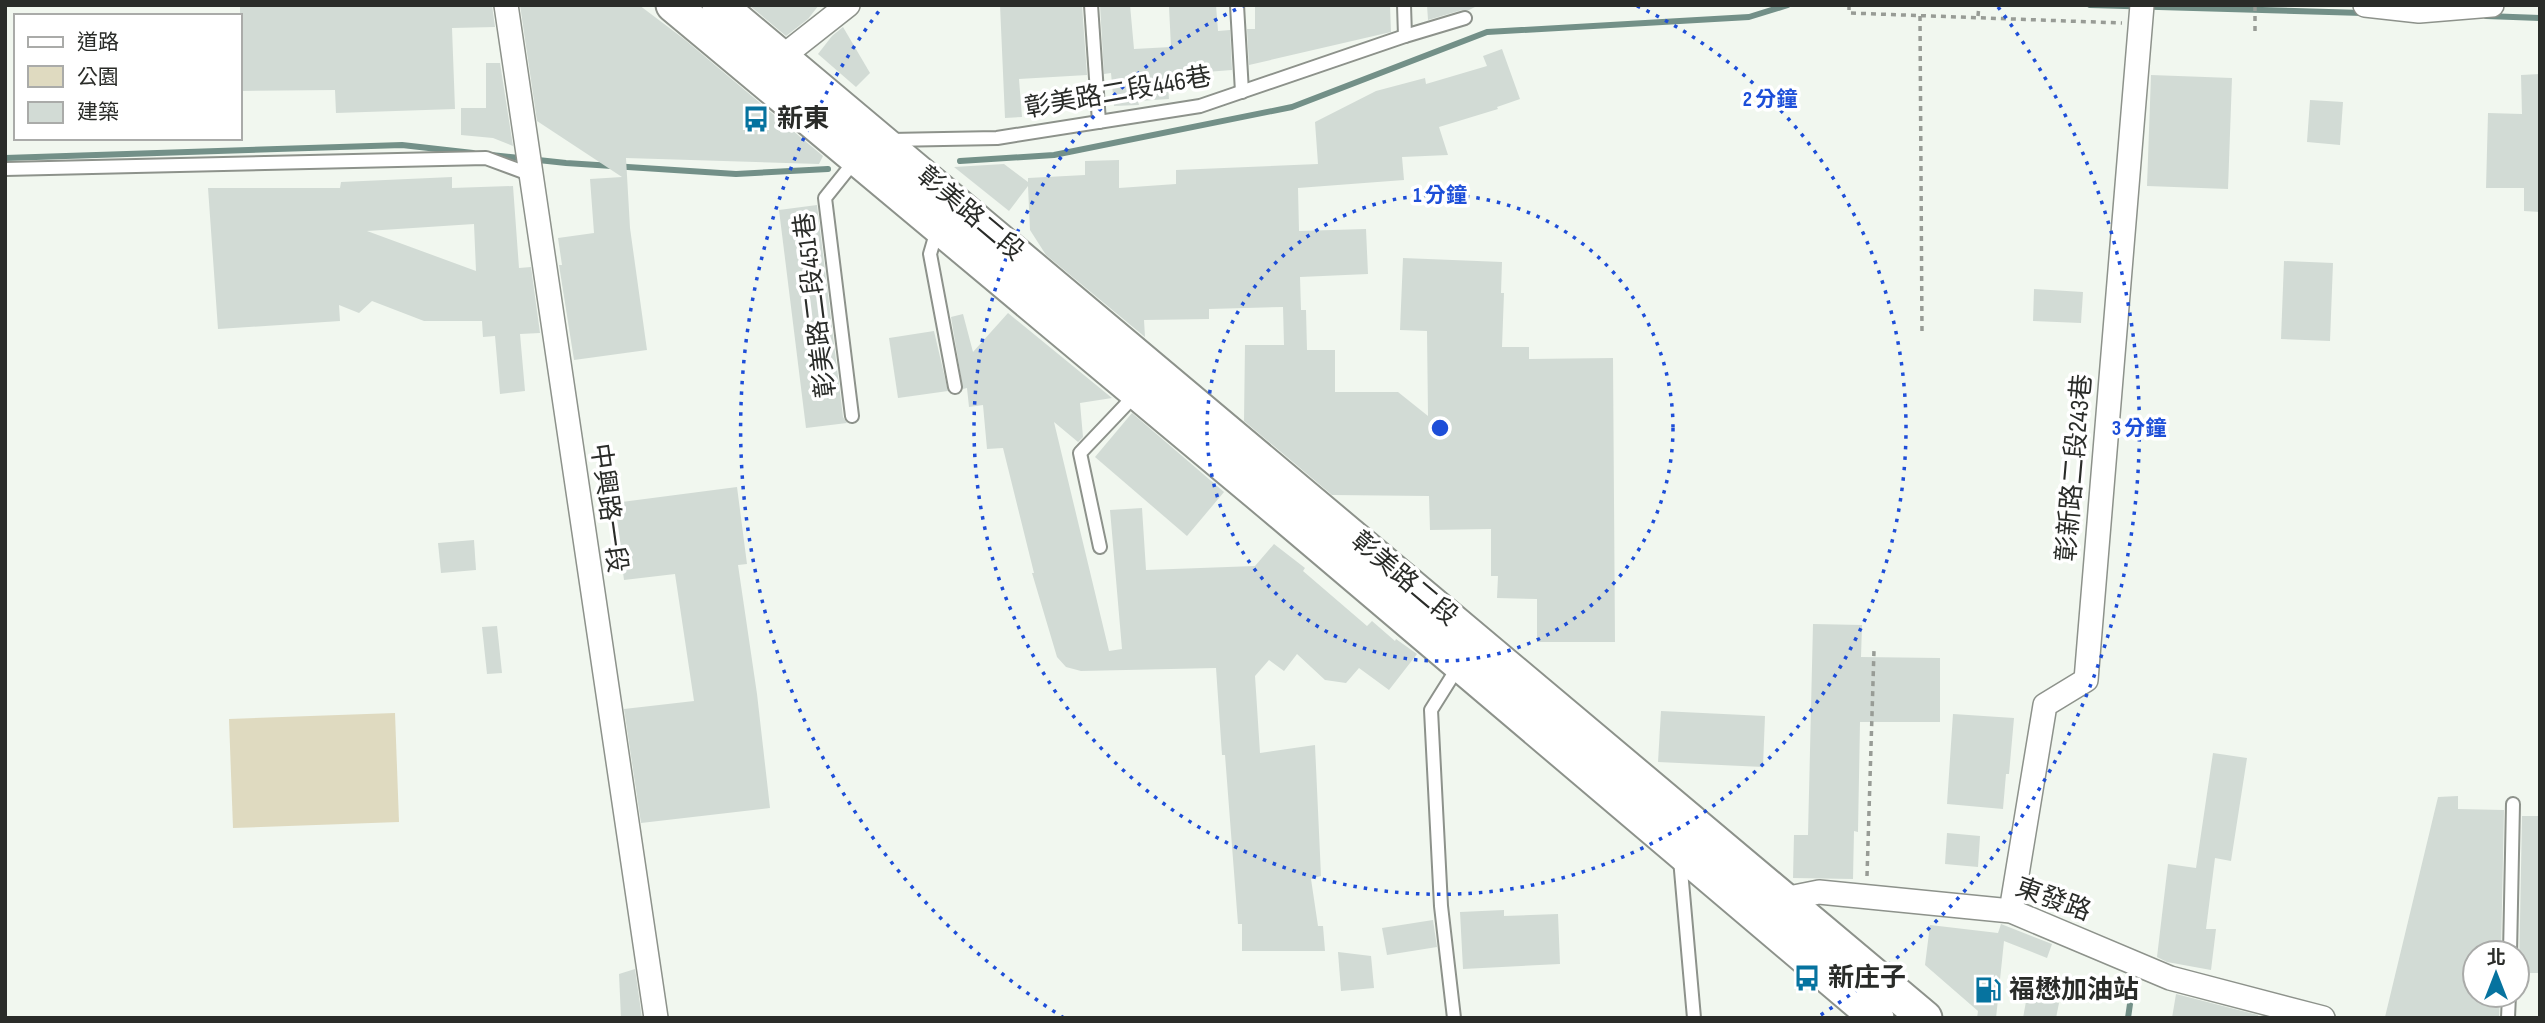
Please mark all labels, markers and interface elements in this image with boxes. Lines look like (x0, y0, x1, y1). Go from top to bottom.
legend (14, 14, 242, 140)
text: 道路 (77, 30, 119, 55)
street label: 彰美路二段446巷 (1022, 61, 1214, 125)
text: 公園 (77, 65, 119, 90)
text: 2 分鐘 (1743, 87, 1797, 112)
text: 建築 (77, 100, 119, 125)
bus stop icon: 新東 (741, 104, 771, 134)
place label: 新東 (777, 104, 829, 135)
street label: 彰美路二段 (910, 160, 1030, 268)
text: 1 分鐘 (1413, 183, 1467, 208)
street label: 彰美路二段451巷 (789, 211, 843, 399)
street label: 彰新路二段243巷 (2051, 373, 2099, 563)
centre of rings (1428, 416, 1452, 440)
text: 3 分鐘 (2112, 416, 2166, 441)
street label: 中興路一段 (584, 441, 632, 575)
street label: 彰美路二段 (1344, 525, 1464, 633)
street label: 東發路 (2011, 872, 2095, 928)
north arrow (2461, 939, 2531, 1009)
text: 北 (2486, 947, 2506, 970)
bus stop icon: 新庄子 (1792, 963, 1822, 993)
place label: 新庄子 (1828, 963, 1906, 994)
fuel station icon: 福懋加油站 (1973, 975, 2003, 1005)
place label: 福懋加油站 (2009, 975, 2139, 1006)

